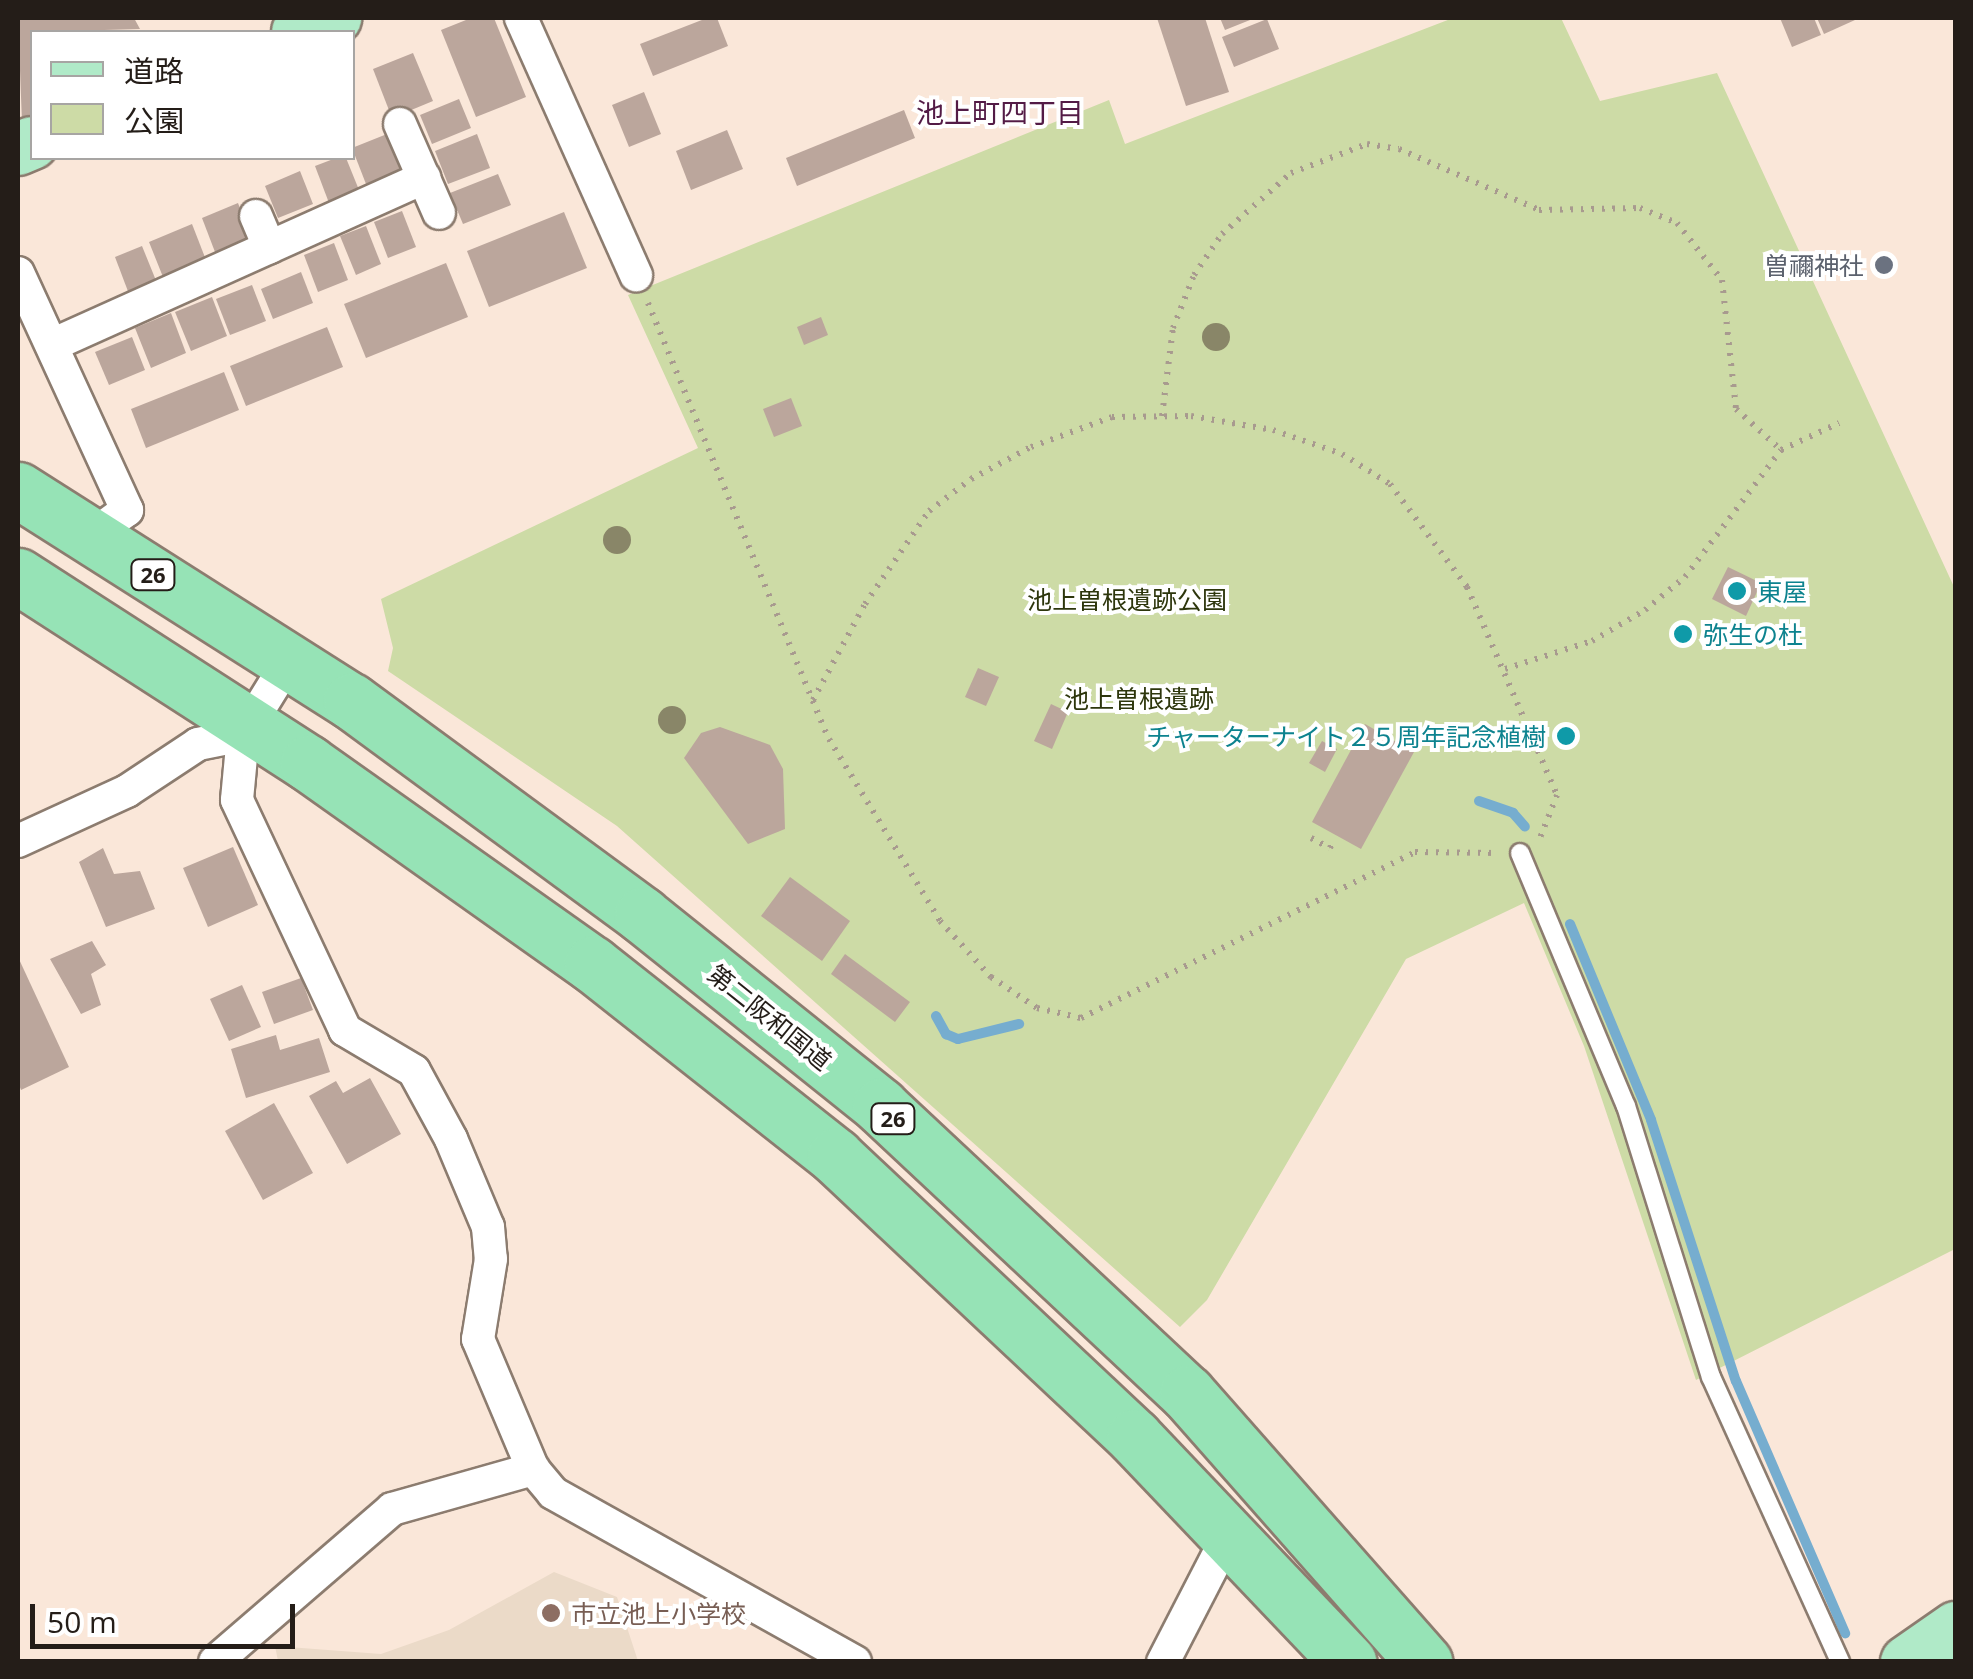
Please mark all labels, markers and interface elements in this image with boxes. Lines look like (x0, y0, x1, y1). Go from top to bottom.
legend (30, 30, 355, 160)
text: 道路 (124, 50, 184, 91)
district label: 池上町四丁目 (916, 95, 1084, 129)
text: 公園 (124, 100, 184, 141)
place label: 曽禰神社 (1764, 250, 1864, 280)
marker: 曽禰神社 (1873, 254, 1895, 276)
road number: 26 (128, 558, 178, 592)
place label: 東屋 (1757, 576, 1807, 606)
marker: 東屋 (1726, 580, 1748, 602)
park label: 池上曽根遺跡公園 (1027, 584, 1227, 614)
place label: 弥生の杜 (1703, 619, 1803, 649)
marker: 弥生の杜 (1672, 623, 1694, 645)
park label: 池上曽根遺跡 (1064, 683, 1214, 713)
place label: チャーターナイト２５周年記念植樹 (1146, 721, 1546, 751)
marker: チャーターナイト２５周年記念植樹 (1555, 725, 1577, 747)
street label: 第二阪和国道 (702, 958, 838, 1076)
road number: 26 (868, 1102, 918, 1136)
scale bar (35, 1584, 300, 1646)
place label: 市立池上小学校 (571, 1598, 746, 1628)
text: 50 m (47, 1601, 117, 1642)
marker: 市立池上小学校 (540, 1602, 562, 1624)

